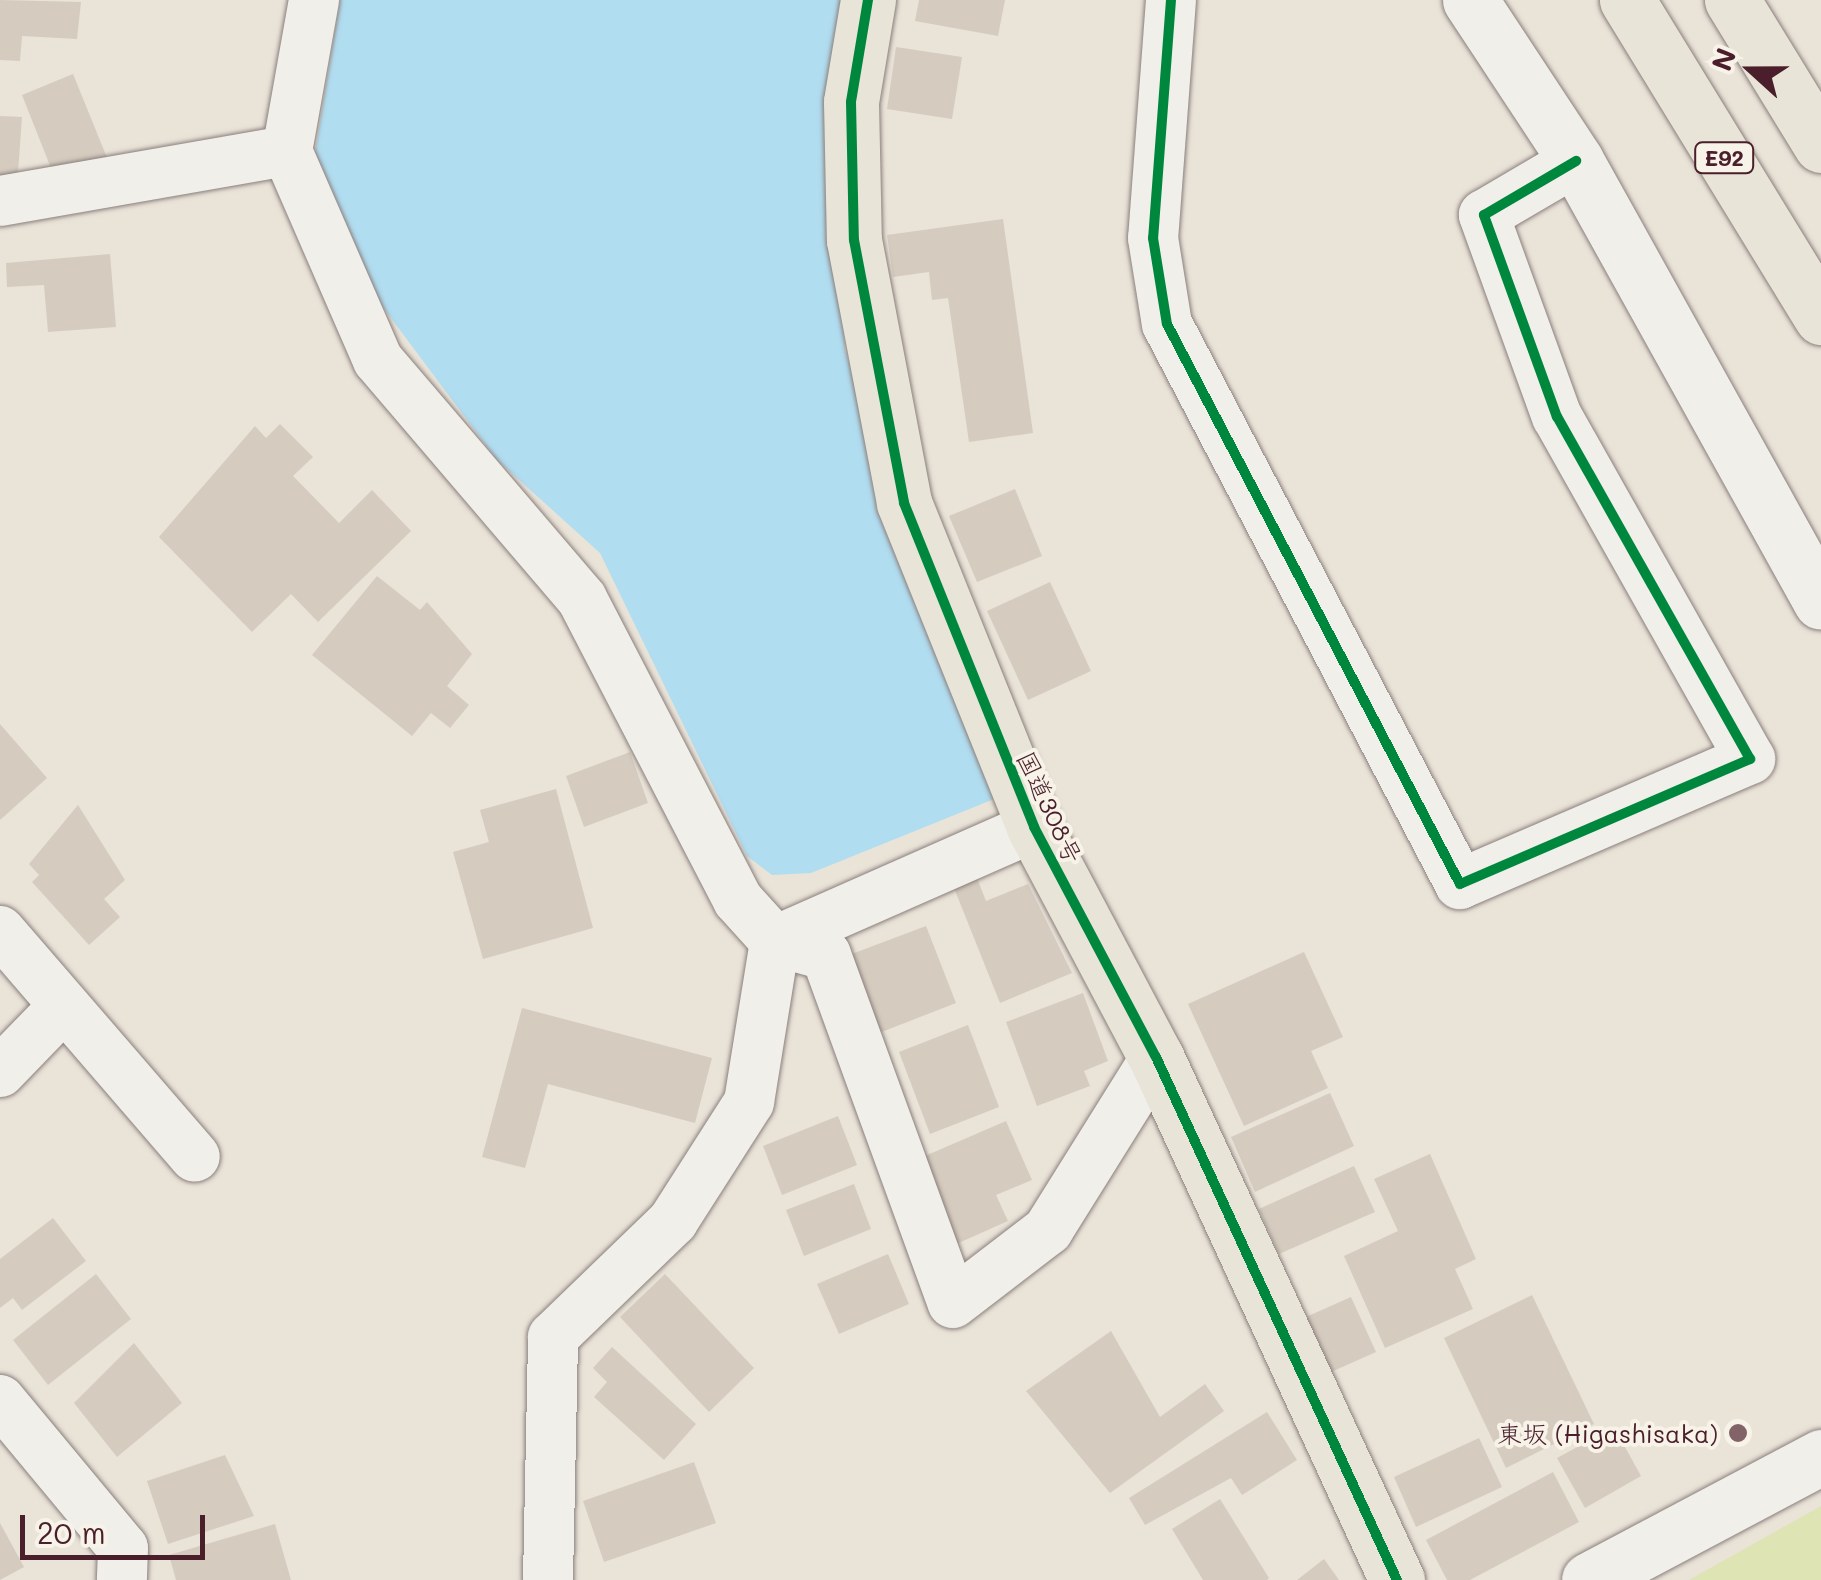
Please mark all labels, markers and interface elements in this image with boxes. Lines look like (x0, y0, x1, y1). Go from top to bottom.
north arrow (1701, 20, 1801, 120)
text: N (1702, 43, 1744, 76)
road number: E92 (1694, 141, 1754, 175)
street label: 国道308号 (1011, 746, 1089, 868)
place label: 東坂 (Higashisaka) (1497, 1418, 1718, 1448)
marker: 東坂 (Higashisaka) (1727, 1422, 1749, 1444)
scale bar (25, 1495, 210, 1557)
text: 20 m (37, 1512, 106, 1552)

